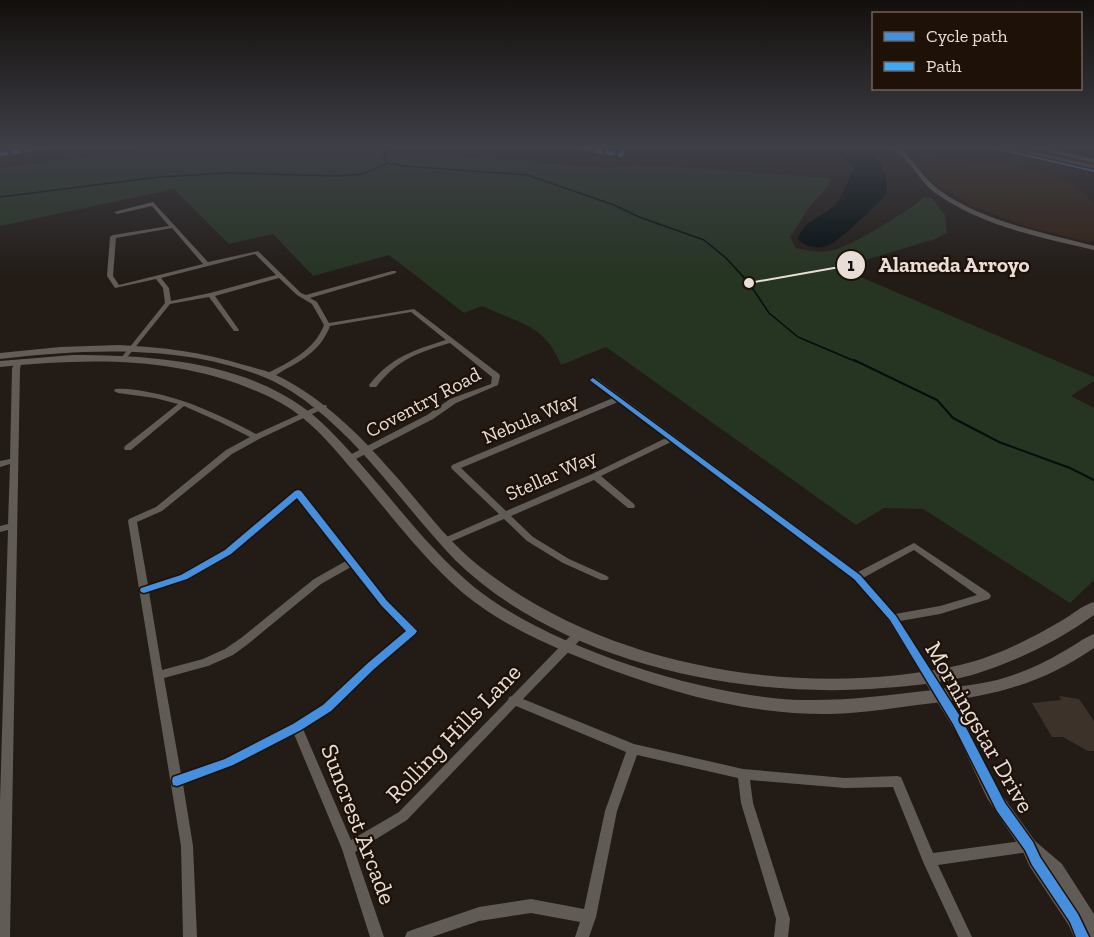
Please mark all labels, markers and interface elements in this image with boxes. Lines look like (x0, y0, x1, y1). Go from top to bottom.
legend (872, 12, 1082, 90)
text: Cycle path (926, 25, 1008, 47)
text: Path (926, 55, 962, 77)
callout: Alameda Arroyo (836, 245, 1041, 284)
text: Alameda Arroyo (878, 252, 1030, 277)
text: 1 (847, 254, 855, 276)
street label: Coventry Road (361, 362, 485, 442)
street label: Nebula Way (478, 387, 582, 449)
street label: Stellar Way (502, 444, 601, 506)
street label: Morningstar Drive (919, 636, 1041, 818)
street label: Rolling Hills Lane (379, 657, 527, 809)
street label: Suncrest Arcade (315, 740, 403, 908)

